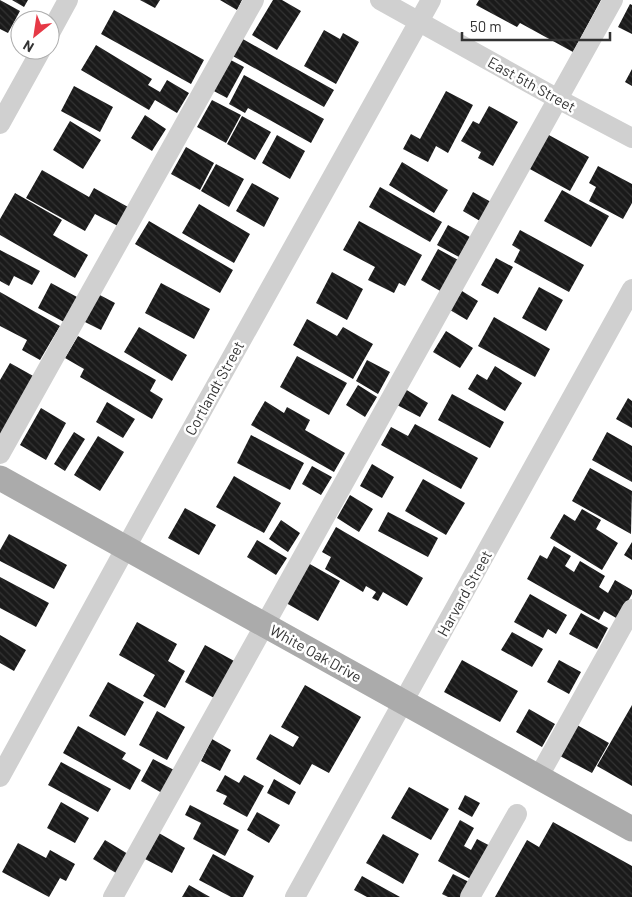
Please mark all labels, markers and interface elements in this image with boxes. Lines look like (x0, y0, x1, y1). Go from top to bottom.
north arrow (10, 10, 60, 60)
scale bar (462, 10, 610, 42)
text: 50 m (470, 17, 502, 35)
text: N (20, 37, 37, 56)
street label: East 5th Street (485, 52, 579, 116)
street label: Cortlandt Street (181, 338, 247, 438)
street label: Harvard Street (433, 547, 495, 639)
street label: White Oak Drive (267, 620, 365, 686)

